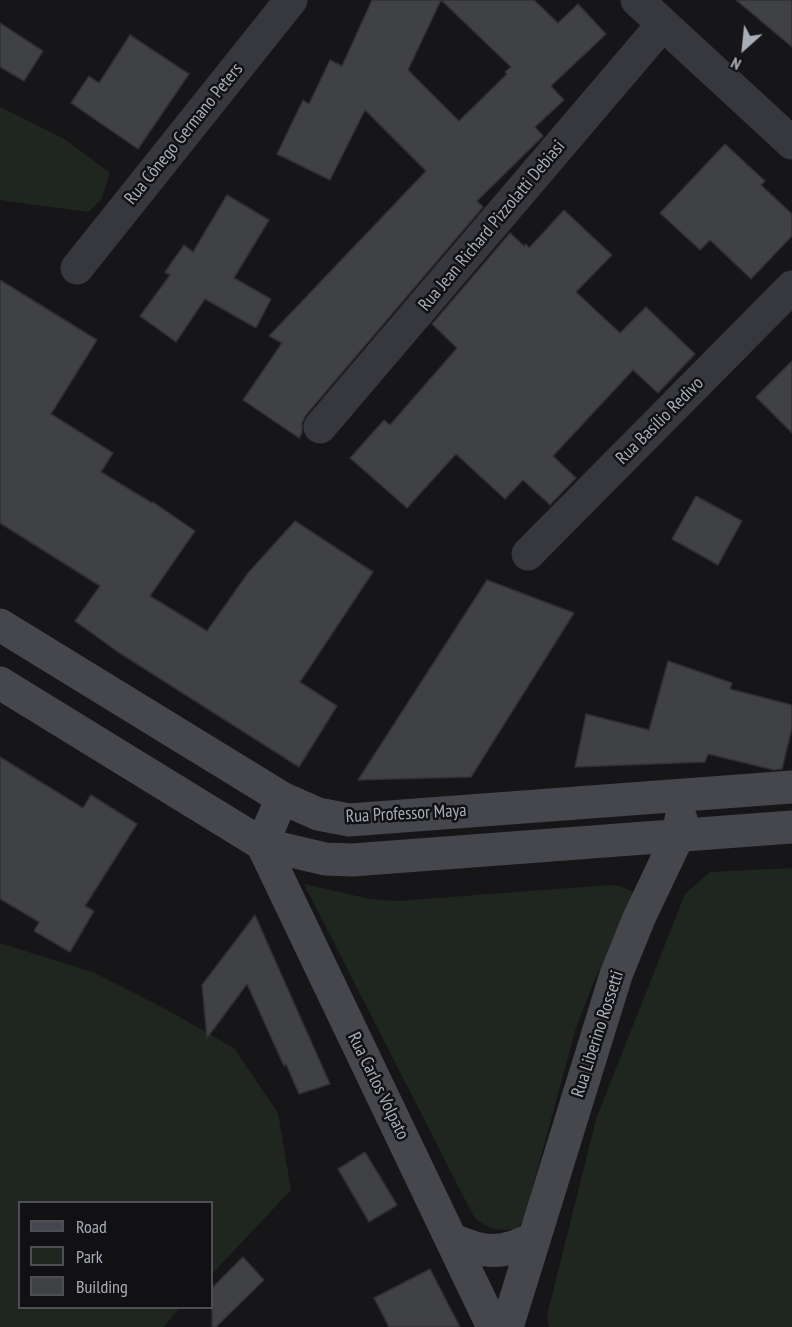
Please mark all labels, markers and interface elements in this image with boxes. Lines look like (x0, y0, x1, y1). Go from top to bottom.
north arrow (714, 18, 774, 78)
text: N (727, 53, 744, 75)
street label: Rua Cônego Germano Peters (120, 59, 248, 209)
street label: Rua Jean Richard Pizzolatti Debiasi (414, 136, 570, 316)
street label: Rua Basílio Redivo (612, 373, 708, 469)
street label: Rua Professor Maya (345, 800, 467, 828)
street label: Rua Liberino Rossetti (567, 968, 629, 1100)
street label: Rua Carlos Volpato (343, 1029, 413, 1143)
legend (18, 1201, 213, 1309)
text: Road (76, 1215, 107, 1238)
text: Park (76, 1245, 103, 1268)
text: Building (76, 1275, 128, 1298)

